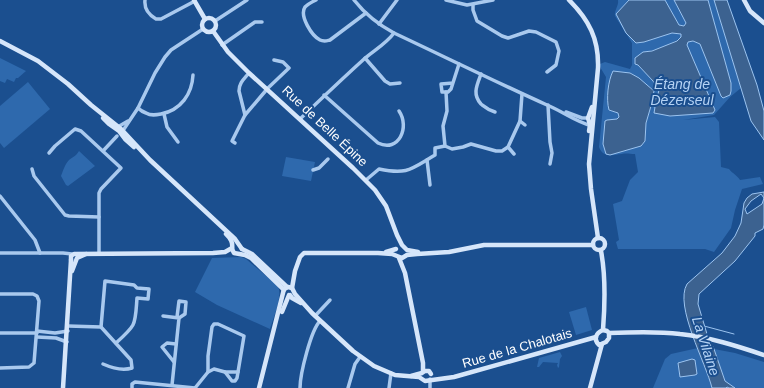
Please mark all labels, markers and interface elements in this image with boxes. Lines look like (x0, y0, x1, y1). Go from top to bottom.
water label: Étang de Dézerseul (650, 76, 714, 108)
street label: Rue de Belle Épine (279, 83, 371, 169)
water label: La Vilaine (689, 314, 723, 378)
street label: Rue de la Chalotais (460, 325, 574, 371)

